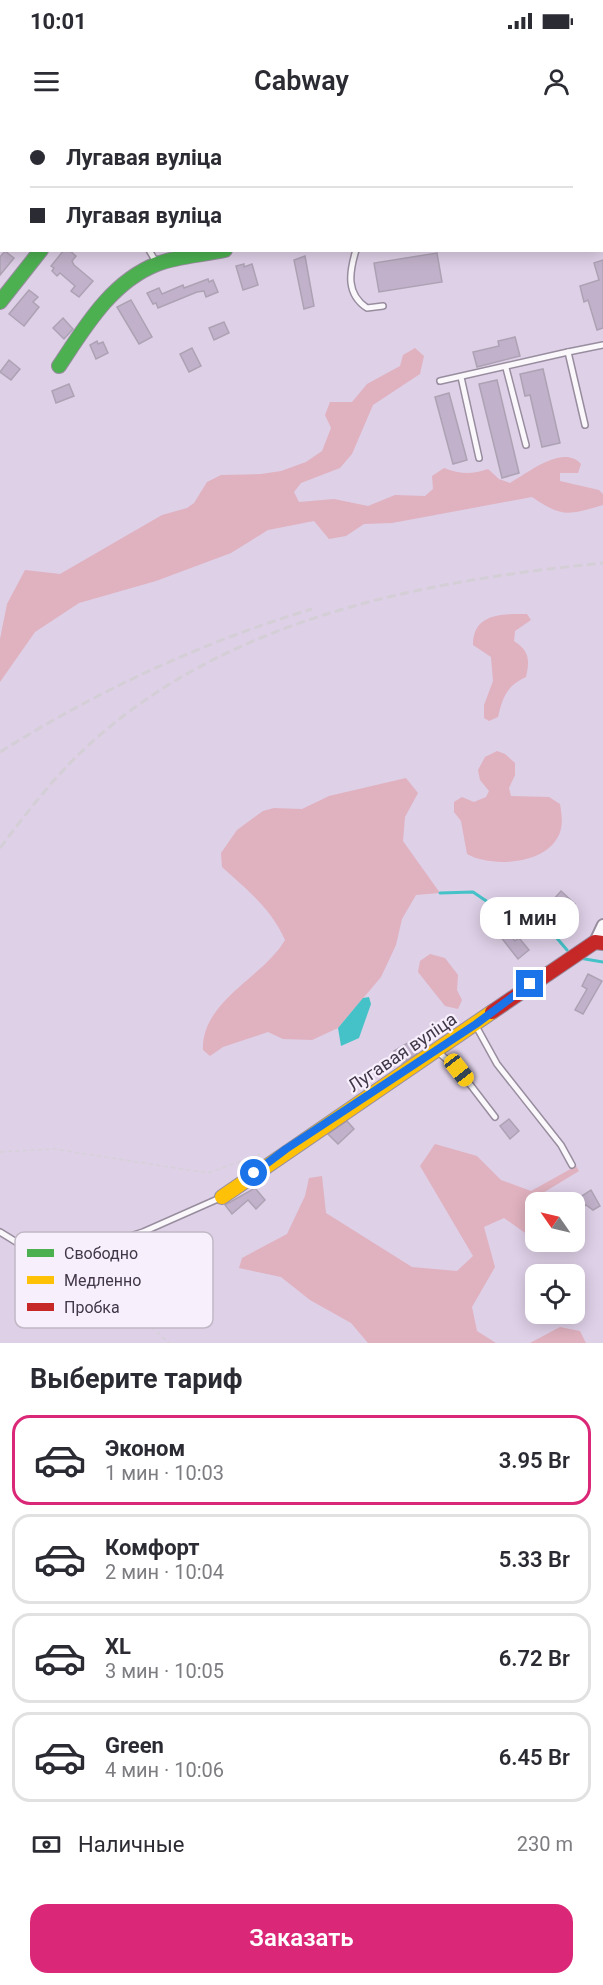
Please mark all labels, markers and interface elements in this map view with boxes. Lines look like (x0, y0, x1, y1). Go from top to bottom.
text: 10:01 (30, 9, 87, 34)
icon: menu (30, 65, 63, 98)
text: Cabway (254, 65, 349, 97)
icon: person (540, 65, 573, 98)
text: Лугавая вуліца (66, 145, 222, 170)
text: Лугавая вуліца (66, 203, 222, 228)
callout: 1 мин (480, 897, 580, 939)
text: 1 мин (502, 906, 557, 930)
route end (516, 970, 543, 997)
street label: Лугавая вуліца (344, 1008, 460, 1096)
car (441, 1050, 477, 1090)
route start (240, 1159, 267, 1186)
north arrow (525, 1192, 585, 1252)
map controls (525, 1192, 585, 1324)
legend (15, 1232, 213, 1328)
text: Свободно (64, 1244, 138, 1263)
button: locate (525, 1264, 585, 1324)
text: Медленно (64, 1271, 141, 1290)
text: Пробка (64, 1298, 120, 1317)
text: Выберите тариф (30, 1363, 242, 1395)
icon: car (33, 1433, 87, 1487)
text: Эконом (105, 1436, 185, 1461)
text: 3.95 Br (499, 1448, 570, 1473)
text: 1 мин · 10:03 (105, 1461, 224, 1485)
icon: car (33, 1532, 87, 1586)
text: Комфорт (105, 1535, 200, 1560)
text: 5.33 Br (499, 1547, 570, 1572)
text: 2 мин · 10:04 (105, 1560, 224, 1584)
icon: car (33, 1631, 87, 1685)
text: XL (105, 1634, 131, 1659)
text: 6.72 Br (499, 1646, 570, 1671)
text: 3 мин · 10:05 (105, 1659, 224, 1683)
icon: car (33, 1730, 87, 1784)
text: Green (105, 1733, 164, 1758)
text: 6.45 Br (499, 1745, 570, 1770)
text: 4 мин · 10:06 (105, 1758, 224, 1782)
icon: cash (30, 1828, 63, 1861)
text: Наличные (78, 1832, 184, 1857)
text: 230 m (517, 1832, 573, 1856)
button: Заказать (30, 1904, 573, 1973)

